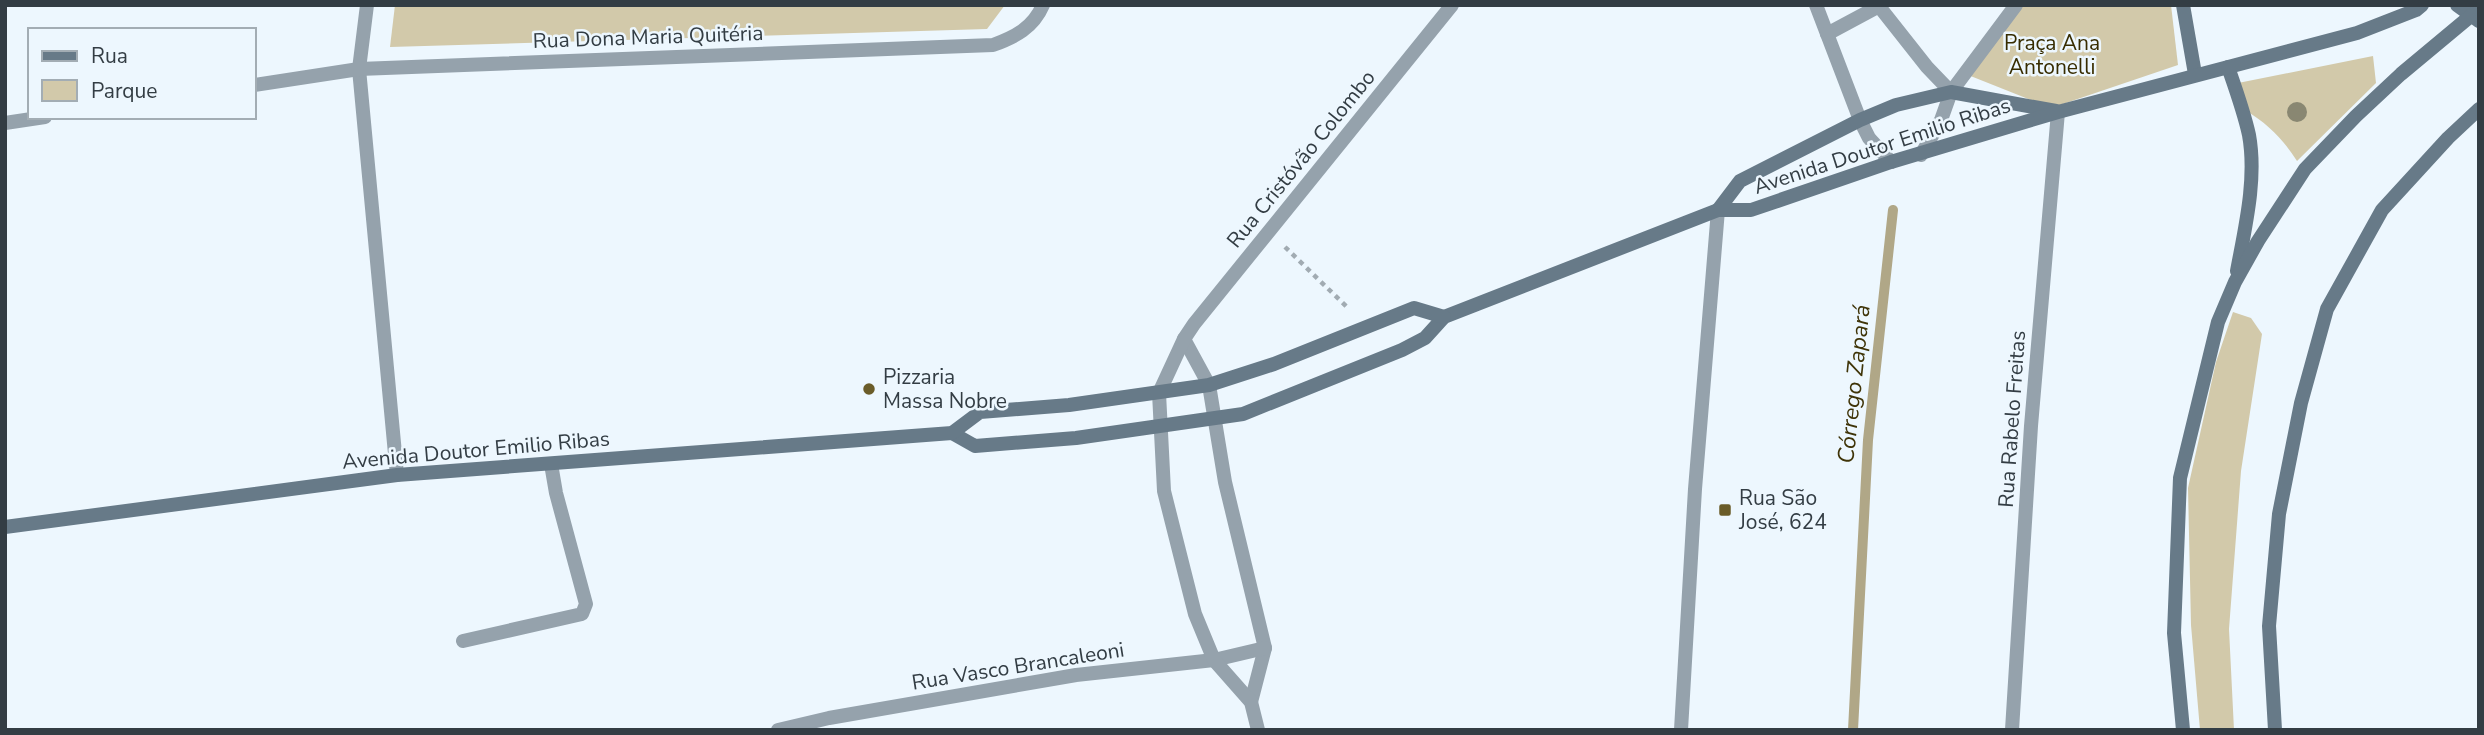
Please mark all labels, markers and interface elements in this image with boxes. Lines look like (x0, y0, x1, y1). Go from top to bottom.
street label: Rua Dona Maria Quitéria (532, 19, 764, 55)
legend (28, 28, 256, 119)
park label: Praça Ana Antonelli (2004, 29, 2100, 81)
text: Rua (91, 42, 128, 70)
street label: Rua Cristóvão Colombo (1221, 64, 1381, 254)
text: Parque (91, 77, 158, 105)
street label: Avenida Doutor Emilio Ribas (1750, 91, 2014, 201)
water label: Córrego Zapará (1830, 303, 1878, 465)
street label: Rua Rabelo Freitas (1992, 330, 2032, 508)
place label: Pizzaria Massa Nobre (883, 363, 1007, 415)
marker: Pizzaria Massa Nobre (861, 381, 877, 397)
street label: Avenida Doutor Emilio Ribas (341, 424, 611, 476)
place label: Rua São José, 624 (1738, 484, 1827, 536)
marker: Rua São José, 624 (1717, 502, 1733, 518)
street label: Rua Vasco Brancaleoni (910, 635, 1126, 697)

